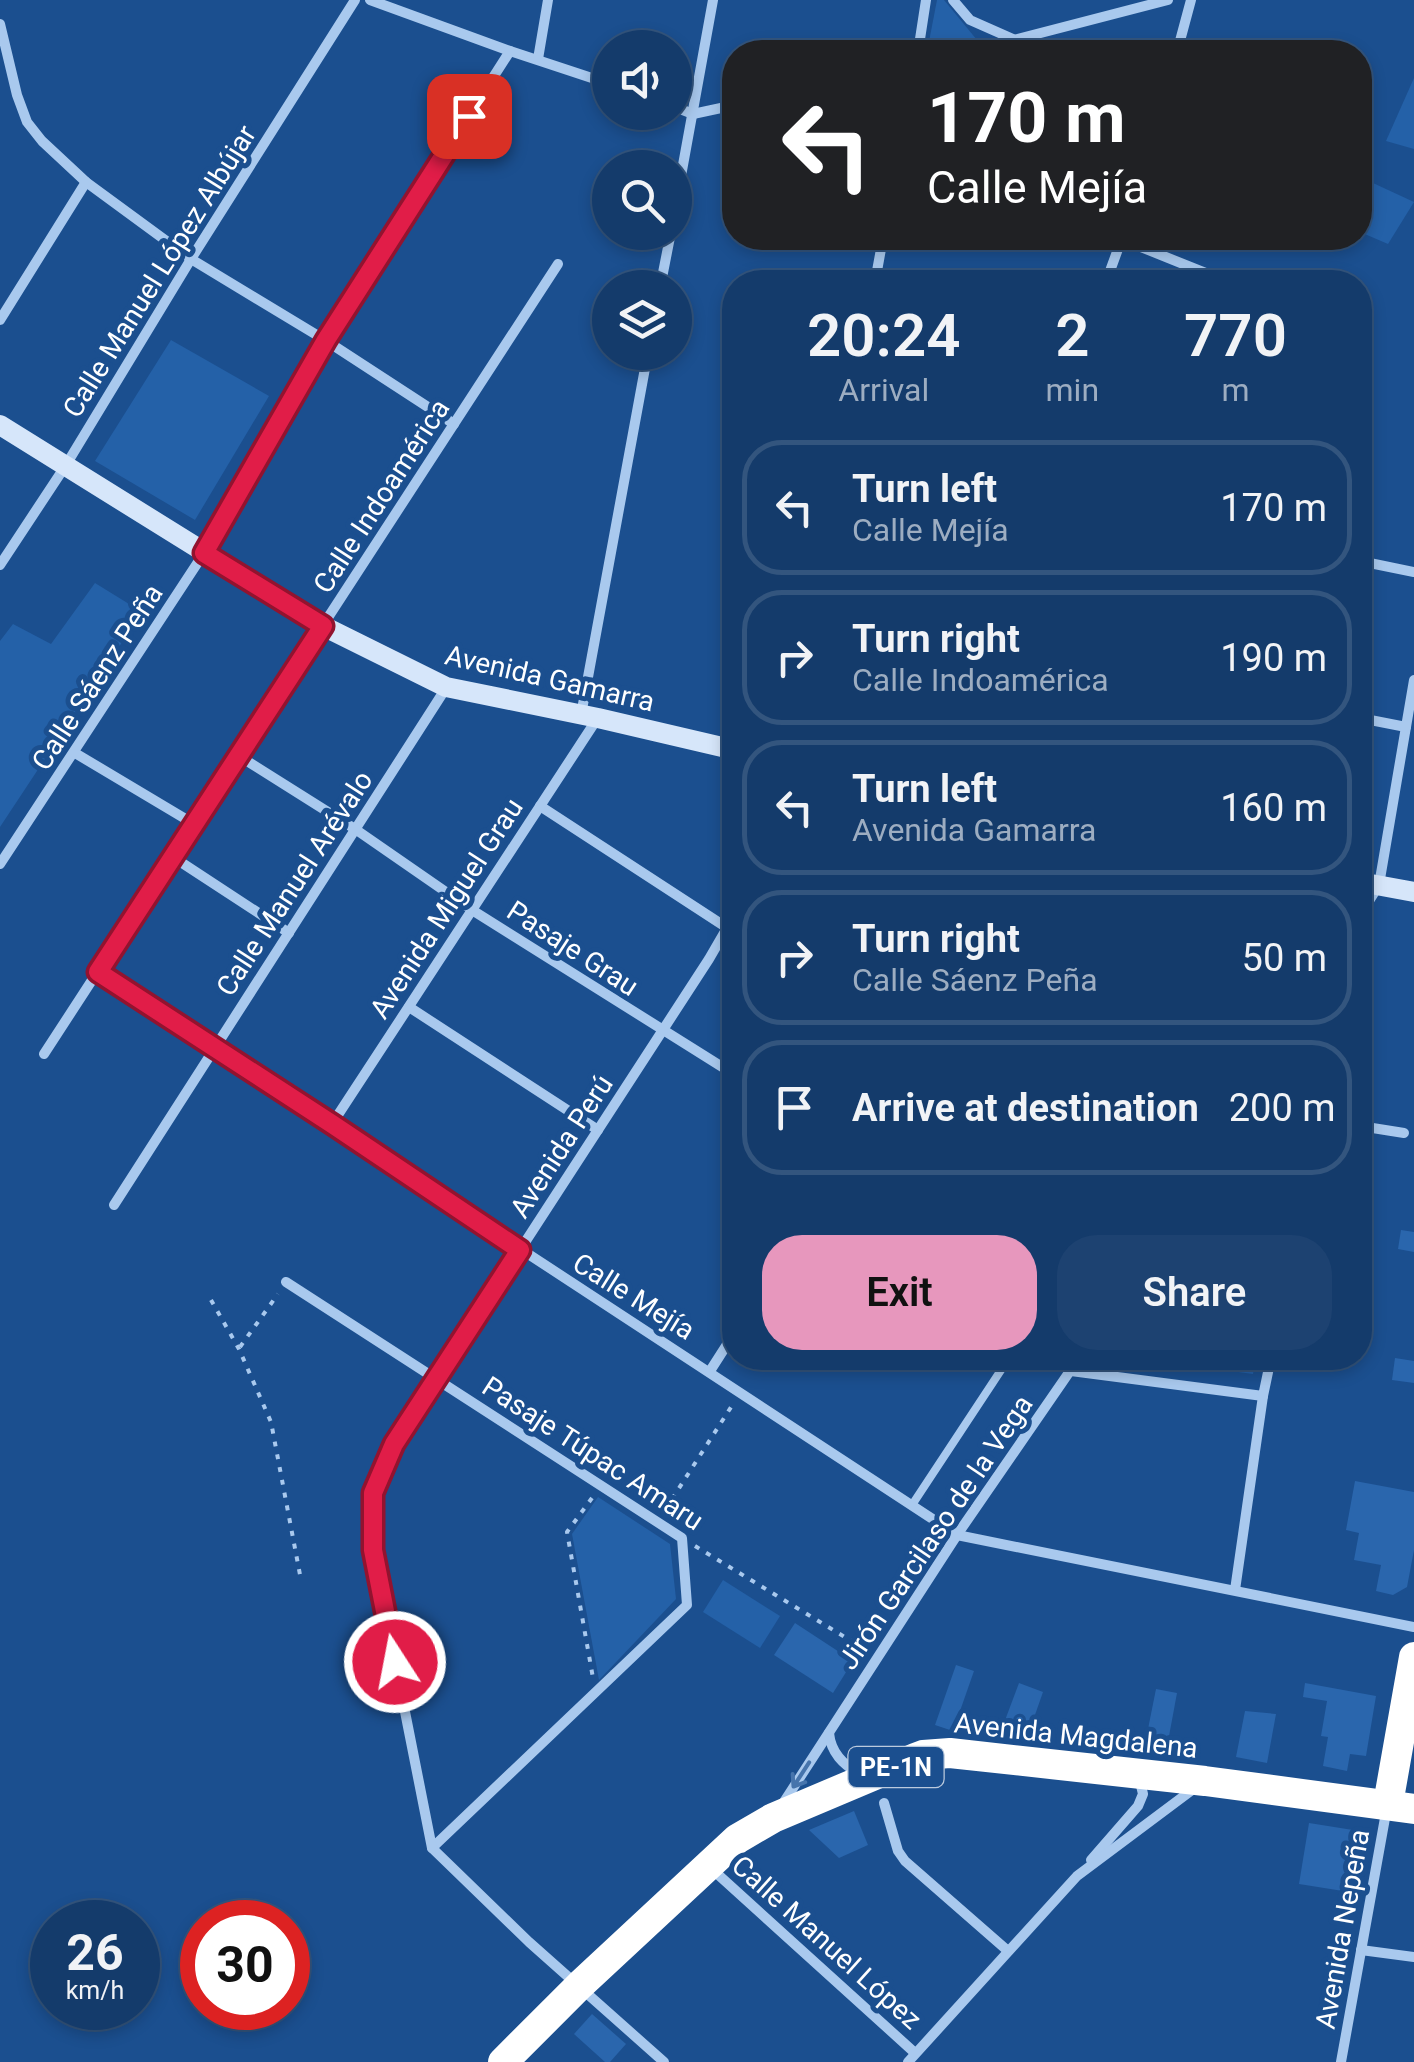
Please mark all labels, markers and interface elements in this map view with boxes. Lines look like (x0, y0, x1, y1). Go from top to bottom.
map controls (592, 30, 692, 370)
button: sound (592, 30, 692, 130)
pin (427, 74, 512, 159)
text: 170 m (927, 77, 1126, 159)
icon: left (762, 80, 892, 210)
icon: arrive (442, 89, 497, 144)
street label: Calle Manuel López Albújar (56, 119, 263, 423)
button: search (592, 150, 692, 250)
text: Calle Mejía (927, 161, 1147, 214)
button: layers (592, 270, 692, 370)
text: 20:24 (807, 300, 961, 371)
text: 2 (1055, 300, 1089, 371)
text: 770 (1184, 300, 1287, 371)
text: Arrival (838, 371, 929, 409)
text: min (1046, 371, 1099, 409)
text: m (1221, 371, 1250, 409)
street label: Calle Indoamérica (306, 393, 456, 599)
text: Turn left (852, 467, 997, 511)
icon: left (767, 480, 822, 535)
text: 170 m (1220, 486, 1327, 530)
text: Calle Mejía (852, 511, 1009, 549)
street label: Calle Sáenz Peña (25, 578, 170, 776)
text: Turn right (852, 617, 1020, 661)
icon: right (767, 630, 822, 685)
text: 190 m (1220, 636, 1327, 680)
street label: Avenida Gamarra (442, 638, 658, 719)
text: Calle Indoamérica (852, 661, 1109, 699)
street label: Calle Manuel Arévalo (209, 765, 379, 1002)
text: Turn left (852, 767, 997, 811)
icon: left (767, 780, 822, 835)
text: 160 m (1220, 786, 1327, 830)
street label: Avenida Miguel Grau (363, 792, 530, 1025)
text: Avenida Gamarra (852, 811, 1096, 849)
street label: Pasaje Grau (501, 894, 644, 1003)
text: Turn right (852, 917, 1020, 961)
icon: right (767, 930, 822, 985)
text: 50 m (1242, 936, 1327, 980)
text: Calle Sáenz Peña (852, 961, 1098, 999)
street label: Avenida Perú (503, 1069, 620, 1224)
icon: arrive (767, 1080, 822, 1135)
text: Arrive at destination (852, 1086, 1199, 1130)
text: 200 m (1229, 1086, 1336, 1130)
button: Exit (762, 1235, 1037, 1350)
button: Share (1057, 1235, 1332, 1350)
street label: Calle Mejía (567, 1246, 701, 1347)
street label: Pasaje Túpac Amaru (476, 1370, 709, 1537)
street label: Jirón Garcilaso de la Vega (831, 1389, 1040, 1676)
position arrow (343, 1610, 447, 1714)
street label: Avenida Magdalena (952, 1706, 1199, 1765)
road number: PE-1N (848, 1747, 944, 1787)
one-way arrow (791, 1760, 812, 1789)
street label: Avenida Nepeña (1309, 1827, 1376, 2031)
street label: Calle Manuel López (725, 1849, 928, 2036)
speed limit sign: 30 (180, 1900, 310, 2030)
text: 26 (66, 1924, 124, 1982)
text: km/h (66, 1976, 124, 2005)

